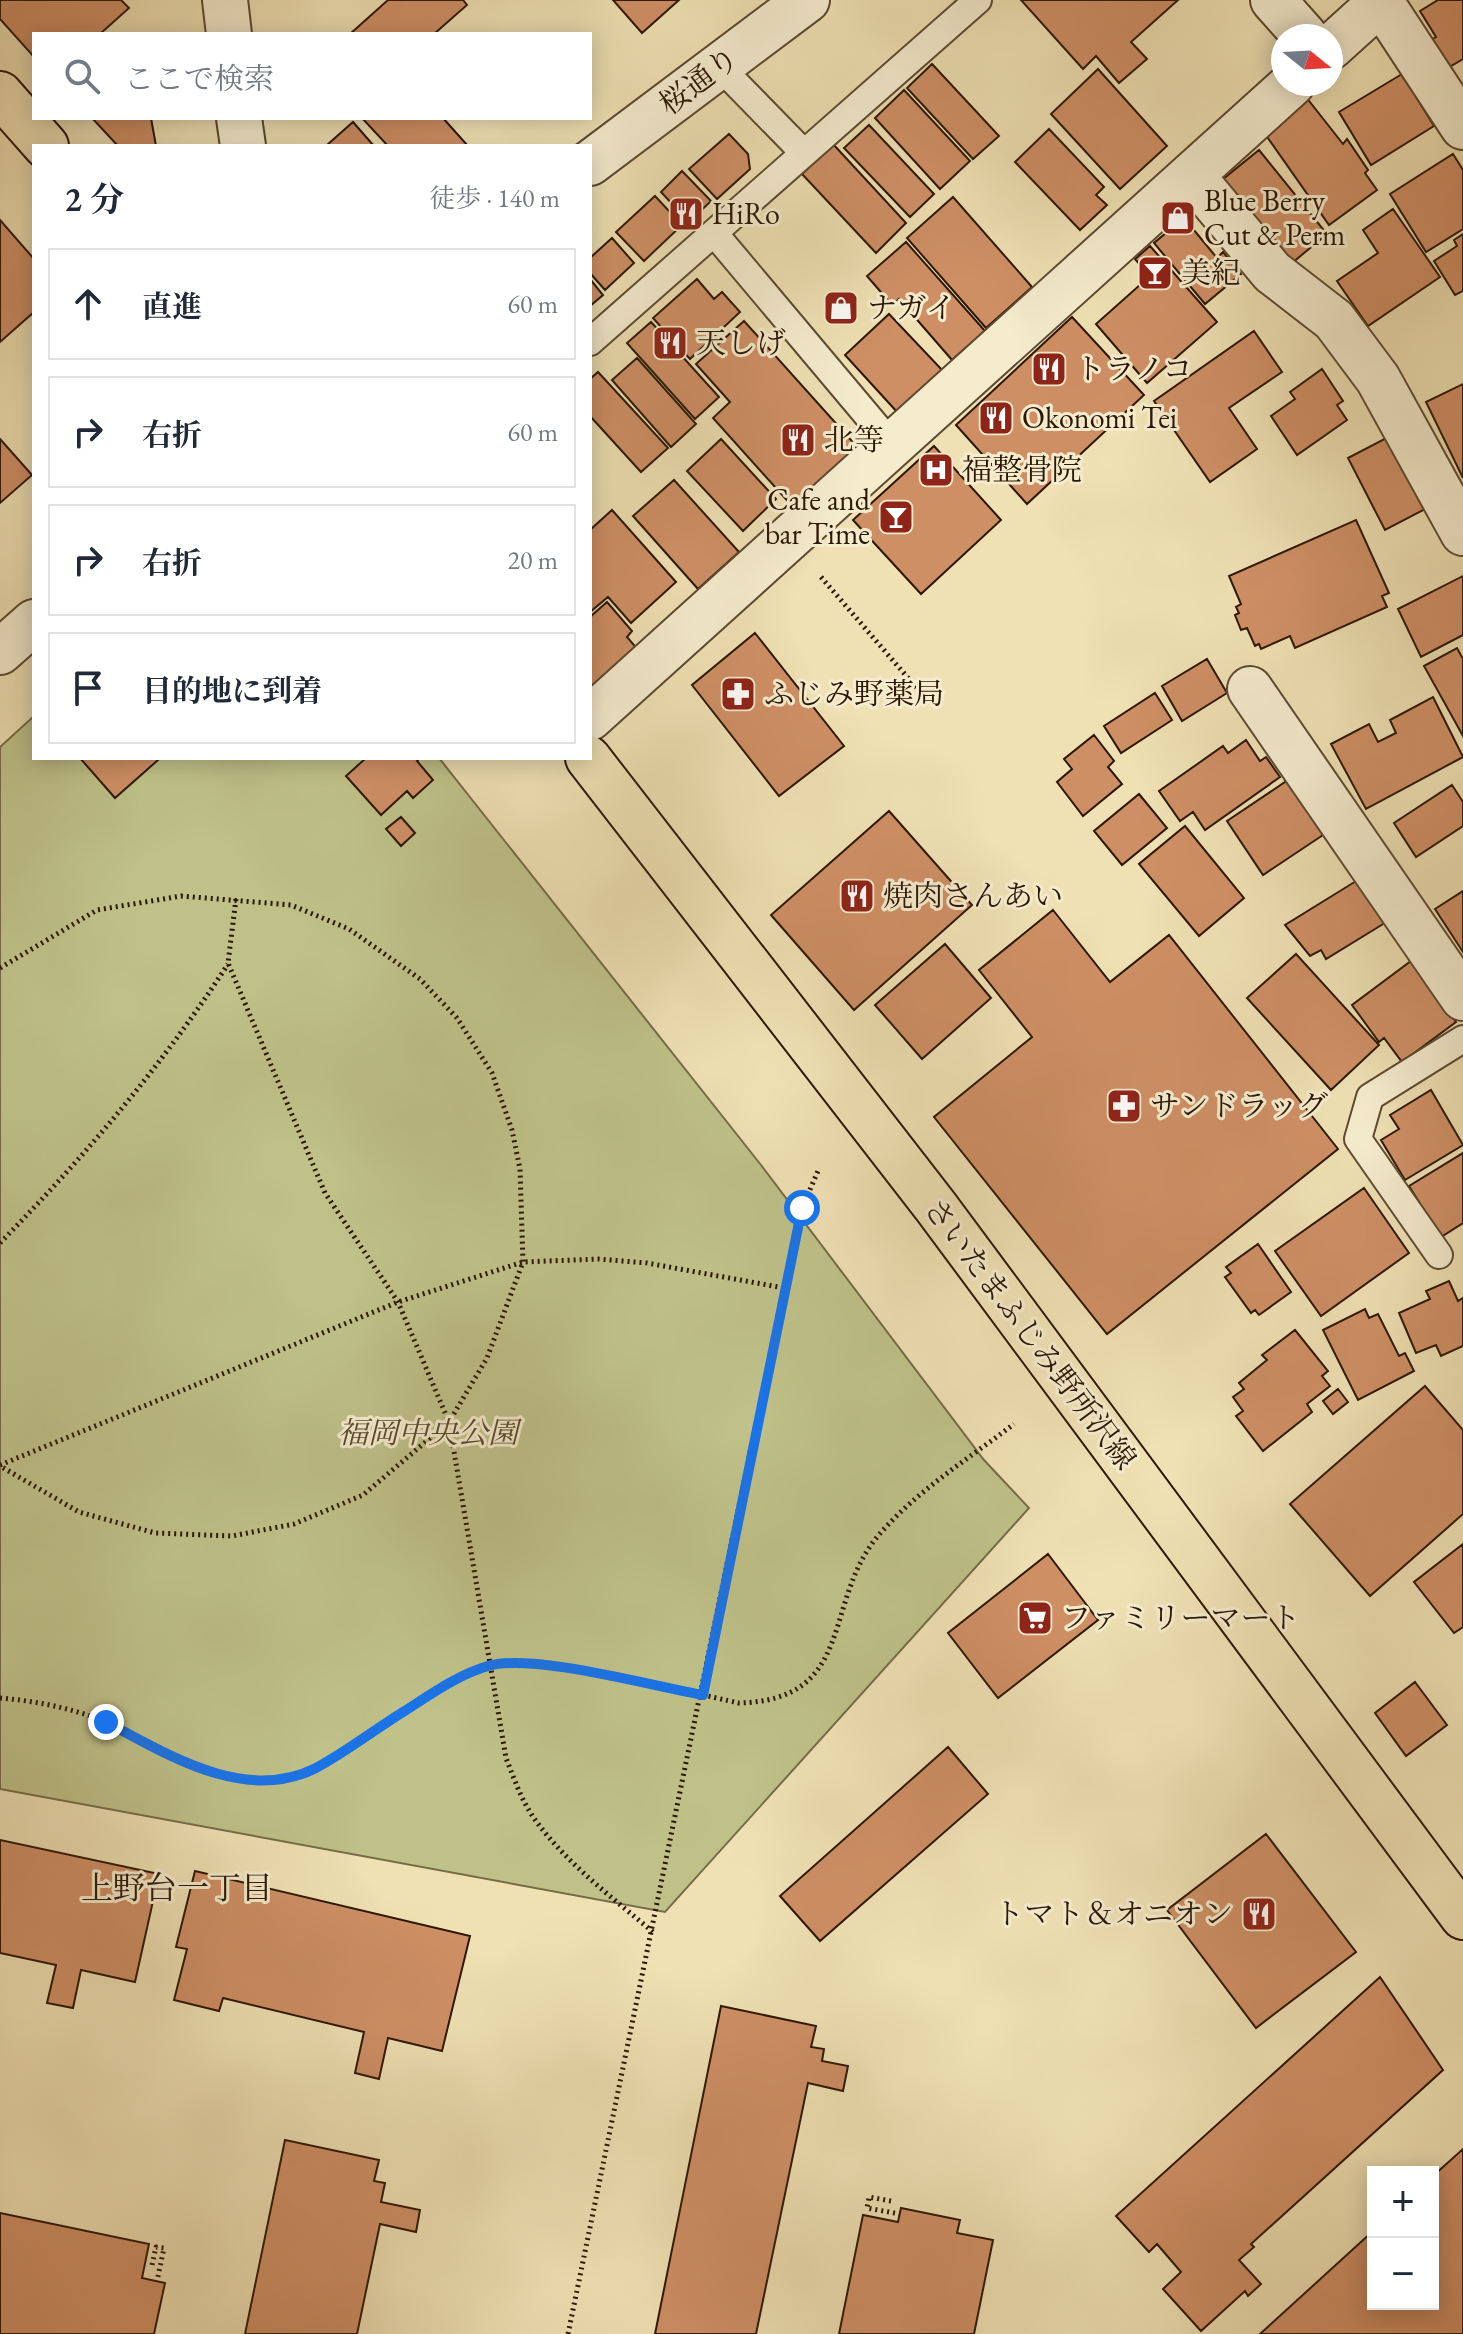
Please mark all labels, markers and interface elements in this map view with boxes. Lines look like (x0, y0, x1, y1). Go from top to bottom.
north arrow (1271, 24, 1343, 96)
search box (32, 32, 592, 120)
street label: 桜通り (651, 38, 746, 123)
icon: search (60, 54, 104, 98)
text: ここで検索 (124, 59, 274, 98)
text: 2 分 (64, 177, 124, 221)
text: 徒歩 · 140 m (430, 181, 560, 215)
place label: Blue Berry Cut & Perm (1204, 181, 1345, 254)
place label: HiRo (712, 194, 780, 233)
restaurant icon: HiRo (667, 195, 705, 233)
shop icon: Blue Berry Cut & Perm (1159, 199, 1197, 237)
place label: 美紀 (1181, 253, 1241, 292)
bar icon: 美紀 (1136, 254, 1174, 292)
icon: ahead (66, 282, 110, 326)
text: 直進 (142, 287, 202, 326)
text: 60 m (508, 287, 558, 321)
place label: ナガイ (867, 288, 956, 327)
shop icon: ナガイ (822, 289, 860, 327)
place label: 天しげ (696, 323, 786, 362)
restaurant icon: 天しげ (651, 324, 689, 362)
place label: トラノコ (1075, 349, 1193, 388)
restaurant icon: トラノコ (1030, 350, 1068, 388)
place label: Okonomi Tei (1022, 398, 1177, 437)
restaurant icon: Okonomi Tei (977, 399, 1015, 437)
icon: right (66, 410, 110, 454)
text: 右折 (142, 415, 202, 454)
text: 60 m (508, 415, 558, 449)
place label: 北等 (824, 420, 884, 459)
restaurant icon: 北等 (779, 421, 817, 459)
place label: 福整骨院 (962, 450, 1082, 489)
hospital icon: 福整骨院 (917, 451, 955, 489)
place label: Cafe and bar Time (765, 480, 871, 553)
bar icon: Cafe and bar Time (877, 498, 915, 536)
icon: right (66, 538, 110, 582)
text: 右折 (142, 543, 202, 582)
text: 20 m (508, 543, 558, 577)
icon: arrive (66, 666, 110, 710)
text: 目的地に到着 (142, 671, 322, 710)
place label: ふじみ野薬局 (764, 674, 944, 713)
pharmacy icon: ふじみ野薬局 (719, 675, 757, 713)
place label: 焼肉さんあい (883, 876, 1063, 915)
restaurant icon: 焼肉さんあい (838, 877, 876, 915)
place label: サンドラッグ (1150, 1086, 1328, 1125)
pharmacy icon: サンドラッグ (1105, 1087, 1143, 1125)
route start (784, 1190, 820, 1226)
street label: さいたまふじみ野所沢線 (916, 1190, 1145, 1477)
park label: 福岡中央公園 (338, 1413, 523, 1452)
place label: ファミリーマート (1061, 1598, 1300, 1637)
supermarket icon: ファミリーマート (1016, 1599, 1054, 1637)
route end (88, 1704, 124, 1740)
district label: 上野台一丁目 (81, 1867, 273, 1909)
place label: トマト＆オニオン (994, 1894, 1233, 1933)
restaurant icon: トマト＆オニオン (1240, 1895, 1278, 1933)
map controls (1367, 2166, 1439, 2310)
button: + (1367, 2166, 1439, 2238)
button: − (1367, 2238, 1439, 2310)

